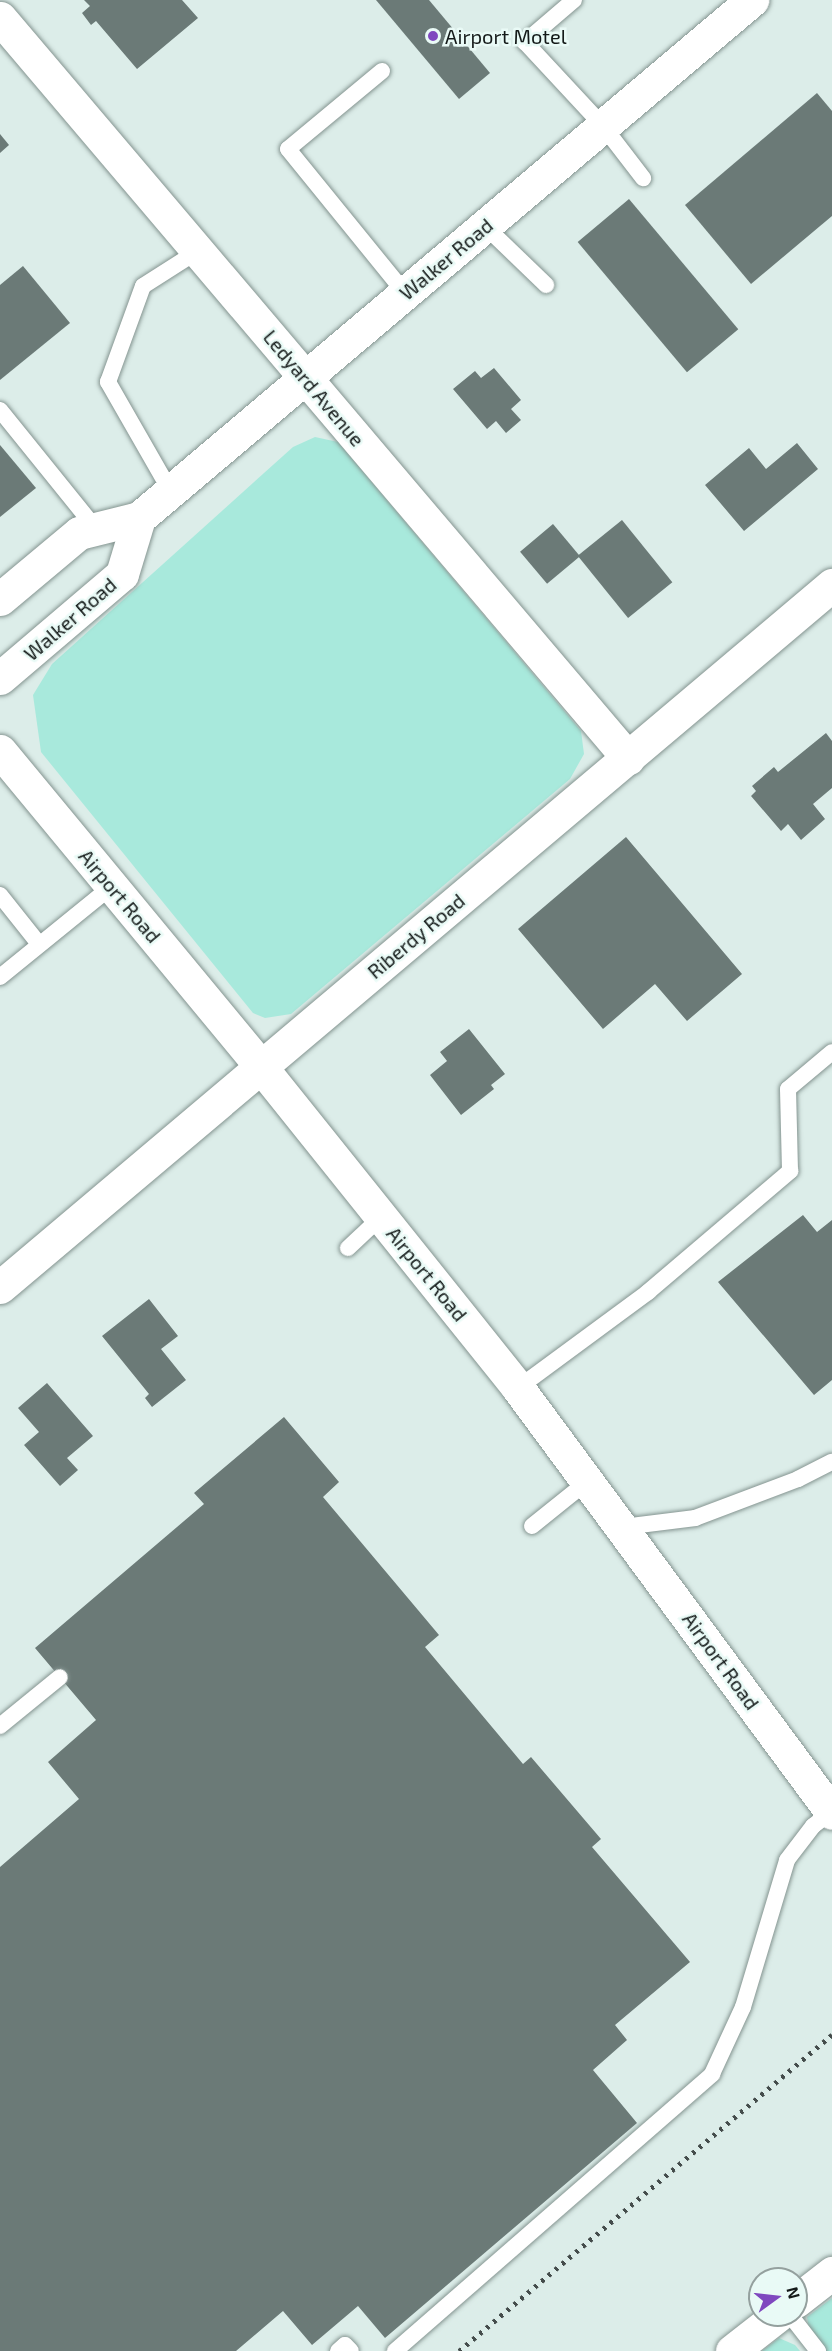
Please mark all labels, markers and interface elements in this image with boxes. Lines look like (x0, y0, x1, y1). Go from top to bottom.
place label: Airport Motel (445, 24, 567, 48)
marker: Airport Motel (426, 29, 440, 43)
street label: Walker Road (394, 213, 498, 305)
street label: Ledyard Avenue (258, 325, 370, 451)
street label: Walker Road (19, 572, 121, 666)
street label: Airport Road (74, 844, 166, 948)
street label: Riberdy Road (362, 888, 470, 984)
street label: Airport Road (382, 1222, 472, 1326)
street label: Airport Road (678, 1608, 764, 1714)
north arrow (748, 2267, 808, 2327)
text: N (783, 2285, 805, 2301)

